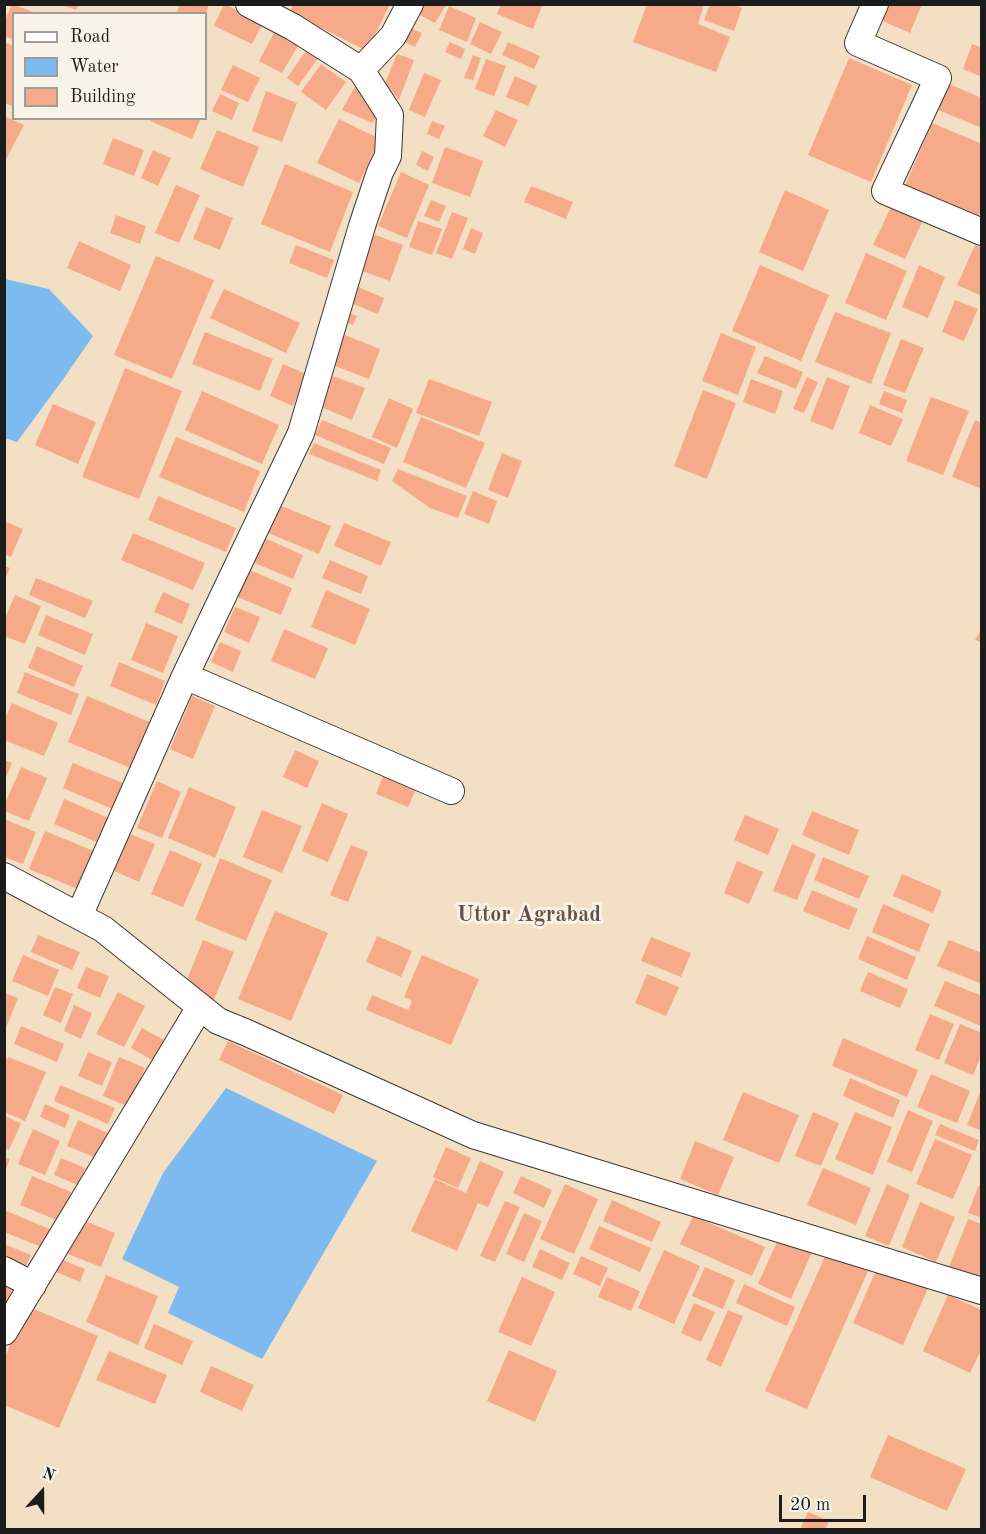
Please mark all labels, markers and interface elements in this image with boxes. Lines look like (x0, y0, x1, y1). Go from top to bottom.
legend (12, 12, 207, 120)
text: Road (70, 28, 110, 46)
text: Water (70, 58, 119, 76)
text: Building (70, 88, 135, 106)
district label: Uttor Agrabad (457, 902, 601, 928)
north arrow (12, 1462, 72, 1522)
text: N (40, 1466, 57, 1485)
scale bar (782, 1483, 869, 1521)
text: 20 m (790, 1496, 830, 1514)

